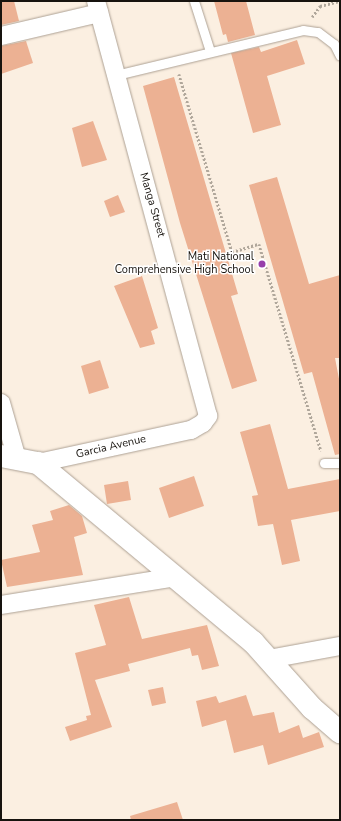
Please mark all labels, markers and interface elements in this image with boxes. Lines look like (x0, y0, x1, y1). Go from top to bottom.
street label: Manga Street (136, 171, 168, 239)
place label: Mati National Comprehensive High School (115, 251, 254, 277)
marker: Mati National Comprehensive High School (257, 259, 267, 269)
street label: Garcia Avenue (75, 433, 147, 461)

